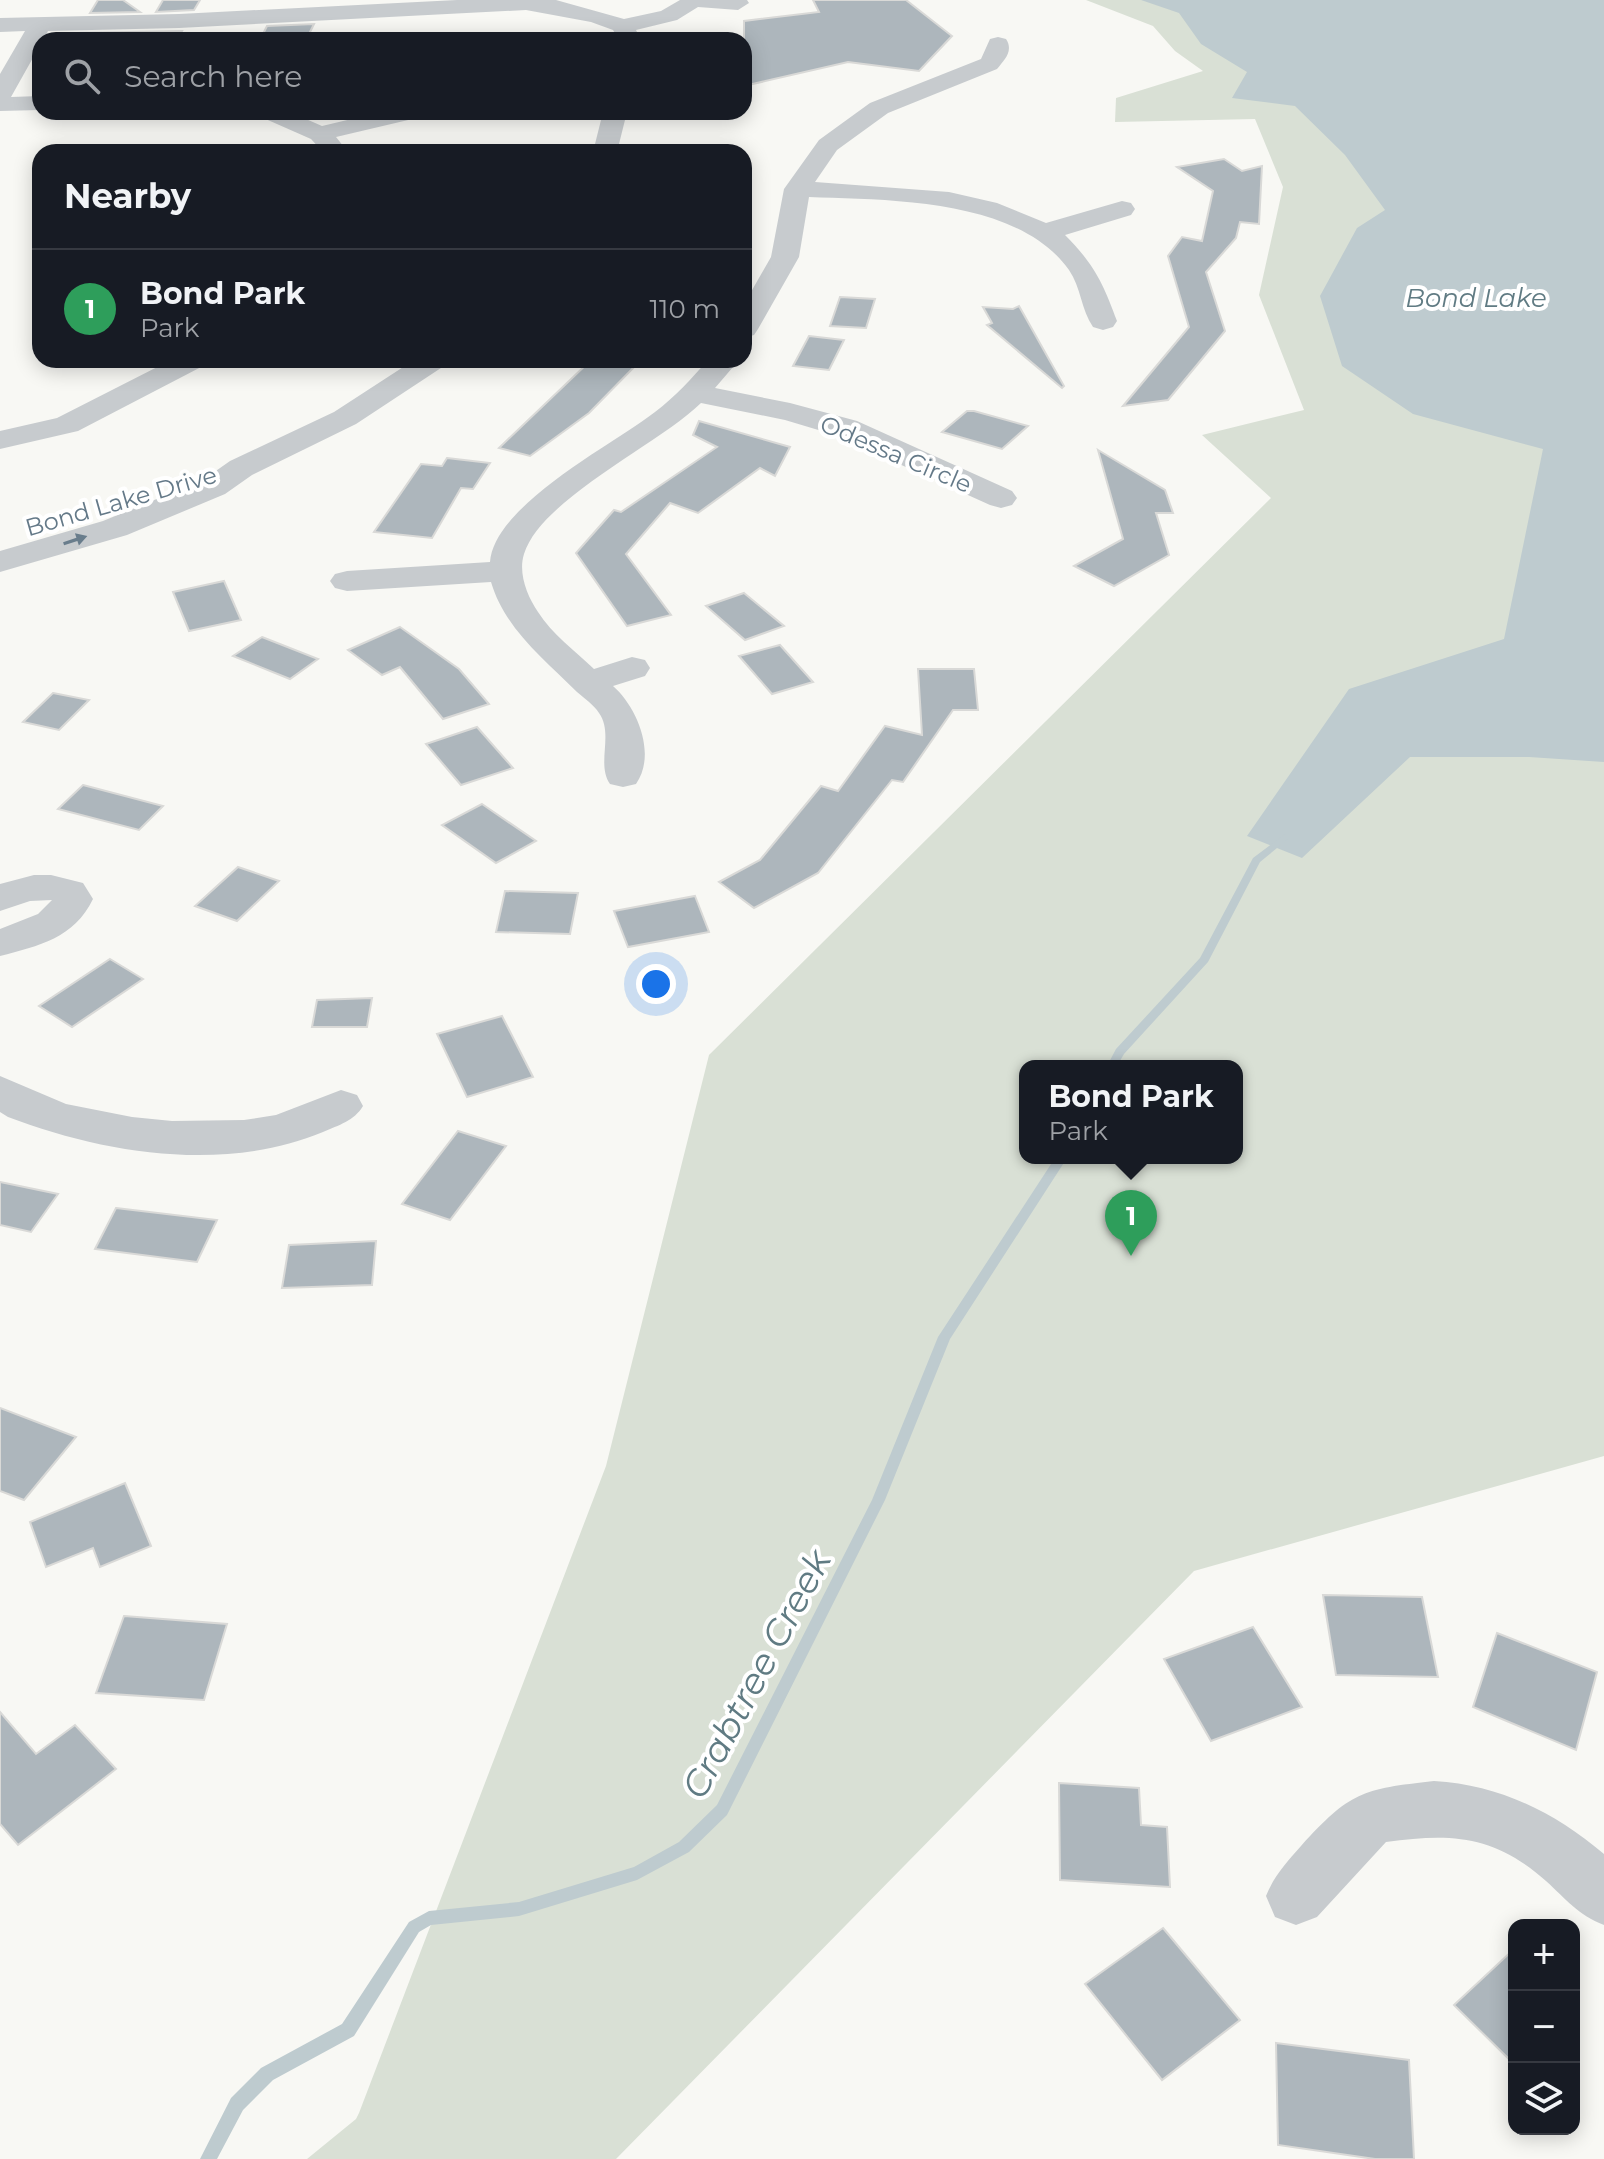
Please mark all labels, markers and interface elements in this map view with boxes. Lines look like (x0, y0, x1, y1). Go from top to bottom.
search box (32, 32, 752, 120)
icon: search (60, 54, 104, 98)
text: Search here (124, 58, 302, 95)
text: Nearby (64, 175, 191, 217)
text: Bond Park (140, 275, 305, 312)
water label: Bond Lake (1405, 282, 1547, 314)
text: 1 (85, 293, 95, 325)
text: 110 m (650, 293, 720, 325)
text: Park (140, 312, 199, 344)
street label: Odessa Circle (816, 409, 976, 499)
street label: Bond Lake Drive (22, 460, 220, 542)
one-way arrow (63, 533, 87, 546)
your location (636, 964, 676, 1004)
popup (1019, 1060, 1243, 1164)
text: Bond Park (1048, 1078, 1214, 1115)
text: Park (1048, 1115, 1108, 1147)
pin: 1 (1105, 1190, 1157, 1256)
water label: Crabtree Creek (672, 1541, 841, 1806)
map controls (1508, 1919, 1580, 2135)
button: + (1508, 1919, 1580, 1991)
button: − (1508, 1991, 1580, 2063)
button: layers (1508, 2063, 1580, 2135)

